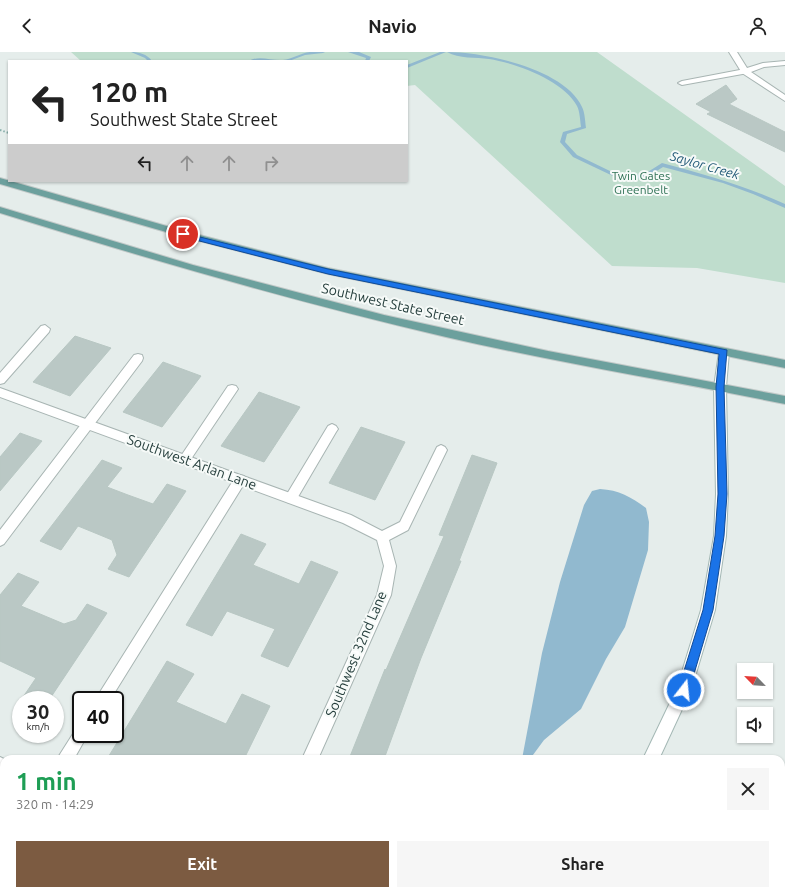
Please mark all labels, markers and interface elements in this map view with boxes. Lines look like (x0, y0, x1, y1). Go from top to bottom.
icon: back (16, 15, 38, 37)
icon: person (747, 15, 769, 37)
text: Navio (368, 16, 417, 36)
icon: left (24, 76, 76, 128)
text: 120 m (90, 76, 168, 107)
text: Southwest State Street (90, 109, 278, 129)
water label: Saylor Creek (668, 148, 741, 182)
icon: left (134, 152, 156, 174)
icon: ahead (176, 152, 198, 174)
icon: ahead (218, 152, 240, 174)
icon: right (260, 152, 282, 174)
park label: Twin Gates Greenbelt (612, 169, 670, 196)
pin (166, 217, 200, 251)
icon: arrive (172, 223, 194, 245)
street label: Southwest State Street (320, 280, 466, 328)
street label: Southwest Arlan Lane (125, 431, 259, 493)
street label: Southwest 32nd Lane (322, 588, 390, 720)
north arrow (737, 663, 773, 699)
map controls (737, 663, 773, 743)
position arrow (663, 669, 705, 711)
speed limit sign: 40 (72, 691, 124, 743)
text: 30 (27, 700, 49, 723)
button: sound (737, 707, 773, 743)
text: km/h (26, 721, 50, 732)
text: 1 min (16, 768, 77, 795)
button: close (727, 768, 769, 810)
text: 320 m · 14:29 (16, 797, 94, 811)
button: Exit (16, 841, 389, 887)
button: Share (397, 841, 769, 887)

